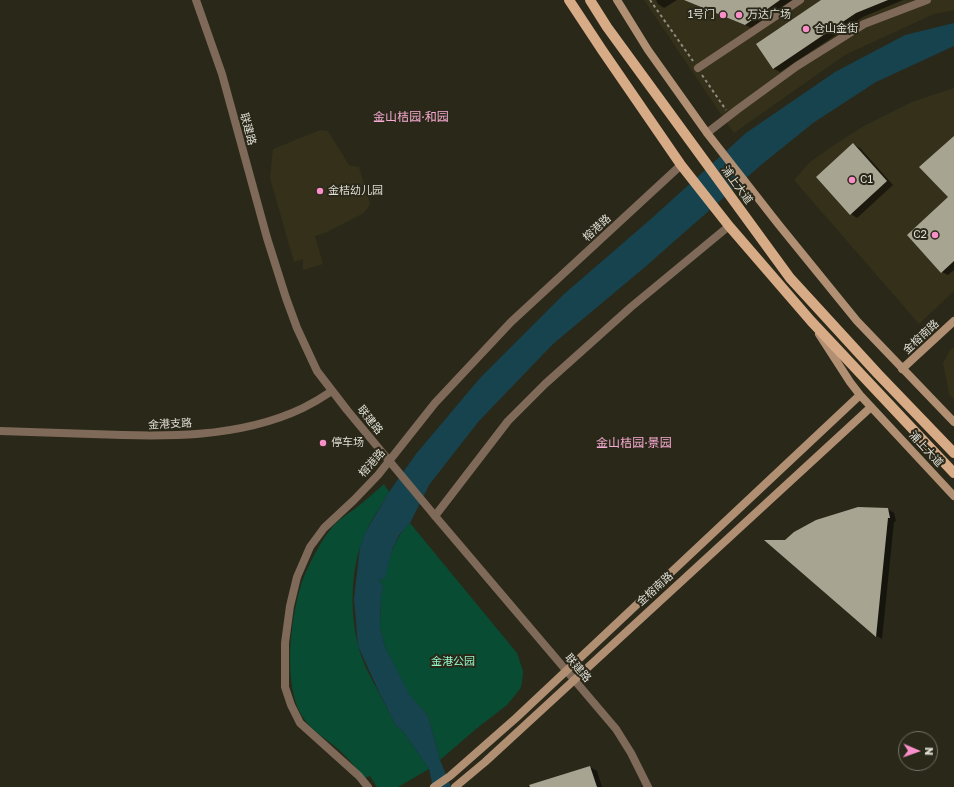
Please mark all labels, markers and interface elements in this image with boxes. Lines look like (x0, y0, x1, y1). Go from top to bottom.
place label: 1号门 (688, 8, 715, 22)
place label: 万达广场 (747, 8, 791, 22)
marker: 1号门 (718, 10, 728, 20)
marker: 万达广场 (734, 10, 744, 20)
place label: 仓山金街 (814, 22, 858, 36)
marker: 仓山金街 (801, 24, 811, 34)
district label: 金山桔园·和园 (373, 110, 449, 124)
street label: 联建路 (237, 111, 259, 147)
street label: 浦上大道 (719, 163, 755, 207)
place label: C1 (860, 173, 873, 187)
marker: C1 (847, 175, 857, 185)
place label: 金桔幼儿园 (328, 184, 383, 198)
marker: 金桔幼儿园 (315, 186, 325, 196)
street label: 榕港路 (580, 212, 614, 244)
place label: C2 (913, 228, 927, 242)
marker: C2 (930, 230, 940, 240)
street label: 金榕南路 (900, 317, 942, 357)
street label: 联建路 (354, 403, 386, 437)
street label: 金港支路 (148, 416, 192, 432)
street label: 浦上大道 (906, 428, 946, 470)
place label: 停车场 (331, 436, 364, 450)
district label: 金山桔园·景园 (596, 436, 672, 450)
marker: 停车场 (318, 438, 328, 448)
street label: 榕港路 (356, 446, 388, 480)
street label: 金榕南路 (634, 569, 676, 609)
street label: 联建路 (562, 651, 594, 685)
park label: 金港公园 (431, 655, 475, 669)
north arrow (898, 731, 938, 771)
text: N (923, 747, 936, 756)

